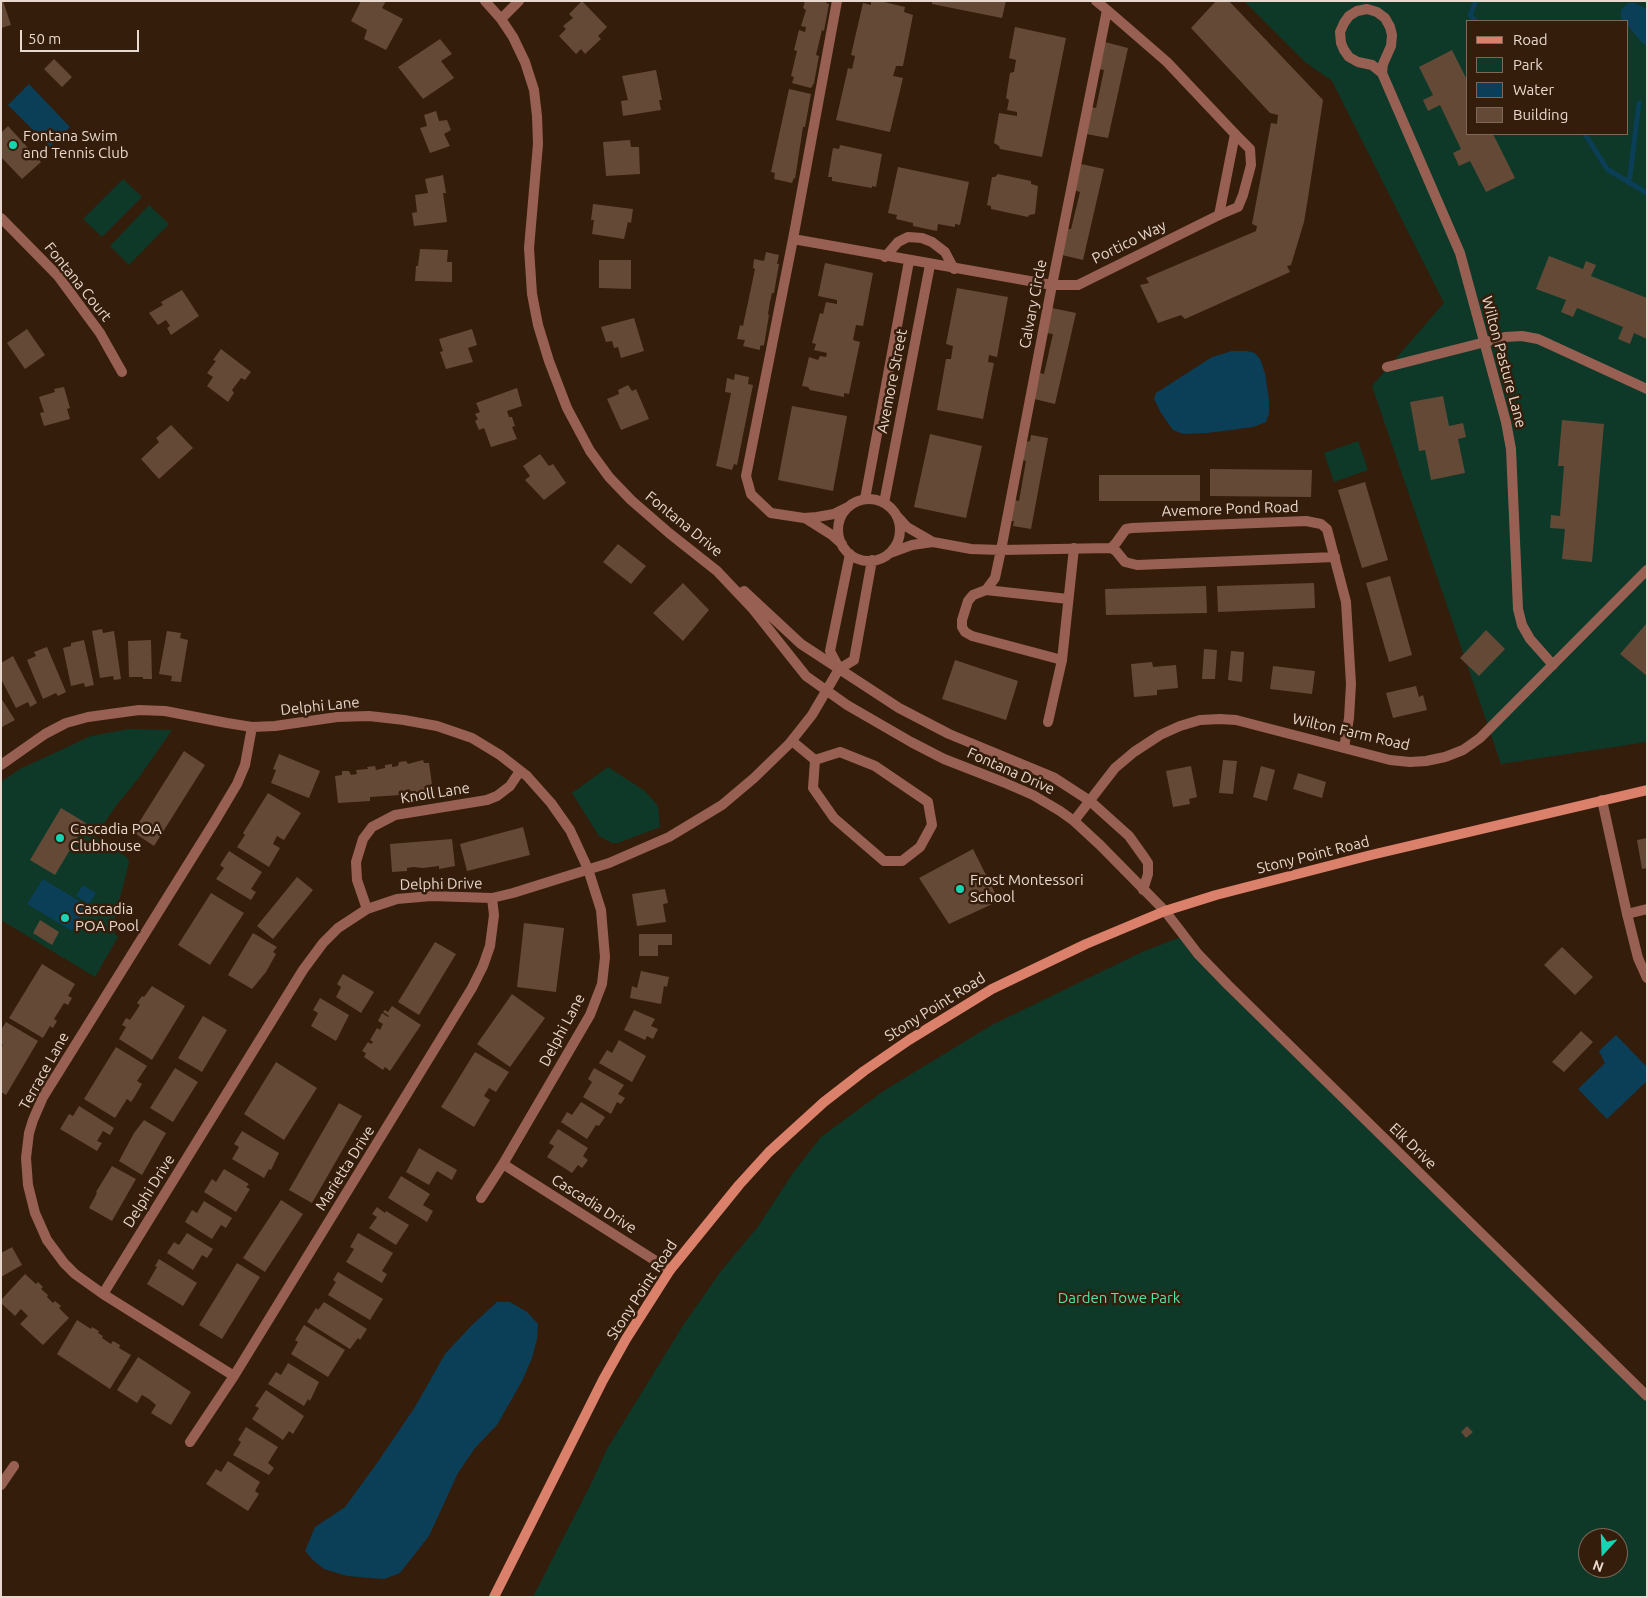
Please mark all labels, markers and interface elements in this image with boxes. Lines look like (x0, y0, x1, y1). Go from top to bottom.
scale bar (22, 20, 141, 52)
legend (1466, 20, 1628, 135)
text: 50 m (28, 30, 61, 47)
text: Road (1513, 31, 1548, 48)
text: Park (1513, 56, 1543, 73)
text: Water (1513, 81, 1554, 98)
text: Building (1513, 106, 1568, 123)
place label: Fontana Swim and Tennis Club (23, 127, 129, 162)
marker: Fontana Swim and Tennis Club (7, 139, 19, 151)
street label: Portico Way (1089, 216, 1169, 268)
street label: Fontana Court (41, 239, 115, 325)
street label: Calvary Circle (1016, 258, 1050, 350)
street label: Wilton Pasture Lane (1478, 294, 1530, 430)
street label: Avemore Street (873, 327, 911, 435)
street label: Fontana Drive (642, 487, 726, 561)
street label: Avemore Pond Road (1161, 498, 1299, 520)
street label: Delphi Lane (280, 693, 360, 719)
street label: Wilton Farm Road (1290, 710, 1412, 754)
street label: Fontana Drive (964, 744, 1058, 798)
street label: Knoll Lane (399, 779, 471, 807)
place label: Cascadia POA Clubhouse (70, 820, 162, 855)
marker: Cascadia POA Clubhouse (54, 832, 66, 844)
street label: Stony Point Road (1255, 832, 1371, 878)
place label: Frost Montessori School (970, 871, 1084, 906)
street label: Delphi Drive (400, 874, 482, 894)
marker: Frost Montessori School (954, 883, 966, 895)
place label: Cascadia POA Pool (75, 900, 139, 935)
marker: Cascadia POA Pool (59, 912, 71, 924)
street label: Stony Point Road (881, 969, 989, 1045)
street label: Delphi Lane (535, 991, 589, 1069)
street label: Terrace Lane (15, 1029, 73, 1113)
street label: Elk Drive (1386, 1119, 1440, 1173)
street label: Marietta Drive (312, 1122, 378, 1214)
street label: Delphi Drive (119, 1151, 179, 1231)
street label: Cascadia Drive (548, 1171, 640, 1237)
street label: Stony Point Road (603, 1237, 681, 1343)
park label: Darden Towe Park (1058, 1289, 1180, 1307)
north arrow (1578, 1528, 1628, 1578)
text: N (1591, 1557, 1606, 1575)

